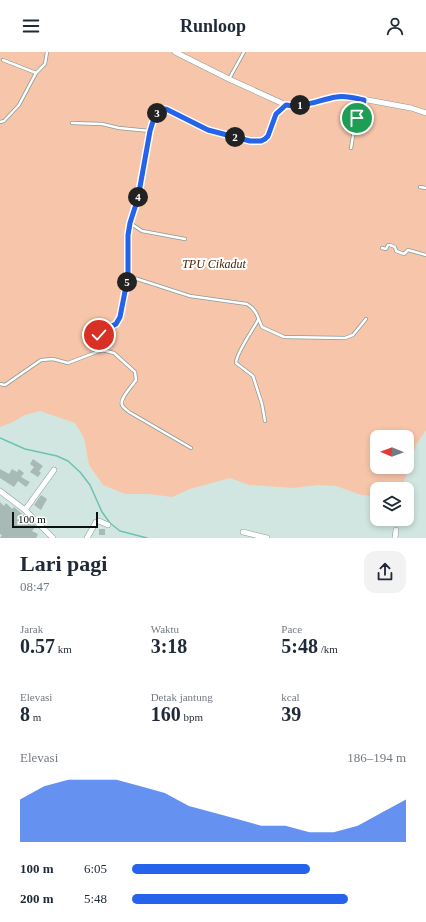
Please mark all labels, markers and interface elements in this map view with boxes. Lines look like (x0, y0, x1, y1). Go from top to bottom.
icon: menu (20, 15, 42, 37)
icon: person (384, 15, 406, 37)
text: Runloop (180, 16, 246, 36)
pin: 1 (290, 95, 310, 115)
text: 1 (297, 99, 303, 111)
pin (340, 101, 374, 135)
pin: 3 (147, 103, 167, 123)
text: 3 (154, 107, 160, 119)
icon: arrive (346, 107, 368, 129)
pin: 2 (225, 127, 245, 147)
text: 2 (232, 131, 238, 143)
pin: 4 (128, 187, 148, 207)
text: 4 (135, 191, 141, 203)
park label: TPU Cikadut (182, 257, 246, 271)
pin: 5 (117, 272, 137, 292)
text: 5 (124, 276, 130, 288)
pin (82, 318, 116, 352)
icon: check (88, 324, 110, 346)
north arrow (370, 430, 414, 474)
map controls (370, 430, 414, 526)
button: layers (370, 482, 414, 526)
scale bar (12, 510, 98, 529)
text: 100 m (18, 513, 46, 525)
text: Lari pagi (20, 551, 107, 576)
button: share (364, 551, 406, 593)
text: 08:47 (20, 579, 50, 594)
text: Jarak (20, 623, 43, 635)
text: Waktu (151, 623, 179, 635)
text: Pace (281, 623, 302, 635)
text: 0.57 (20, 635, 55, 657)
text: 3:18 (151, 635, 187, 657)
text: 5:48 (281, 635, 318, 657)
text: km (55, 643, 72, 655)
text: /km (318, 643, 338, 655)
text: Elevasi (20, 691, 52, 703)
text: Detak jantung (151, 691, 213, 703)
text: kcal (281, 691, 300, 703)
text: 8 (20, 703, 30, 725)
text: 160 (151, 703, 181, 725)
text: 39 (281, 703, 301, 725)
text: m (30, 711, 41, 723)
text: bpm (181, 711, 203, 723)
text: Elevasi (20, 750, 58, 765)
text: 186–194 m (347, 750, 406, 765)
text: 100 m (20, 861, 54, 876)
text: 6:05 (84, 861, 107, 876)
text: 200 m (20, 891, 54, 906)
text: 5:48 (84, 891, 107, 906)

